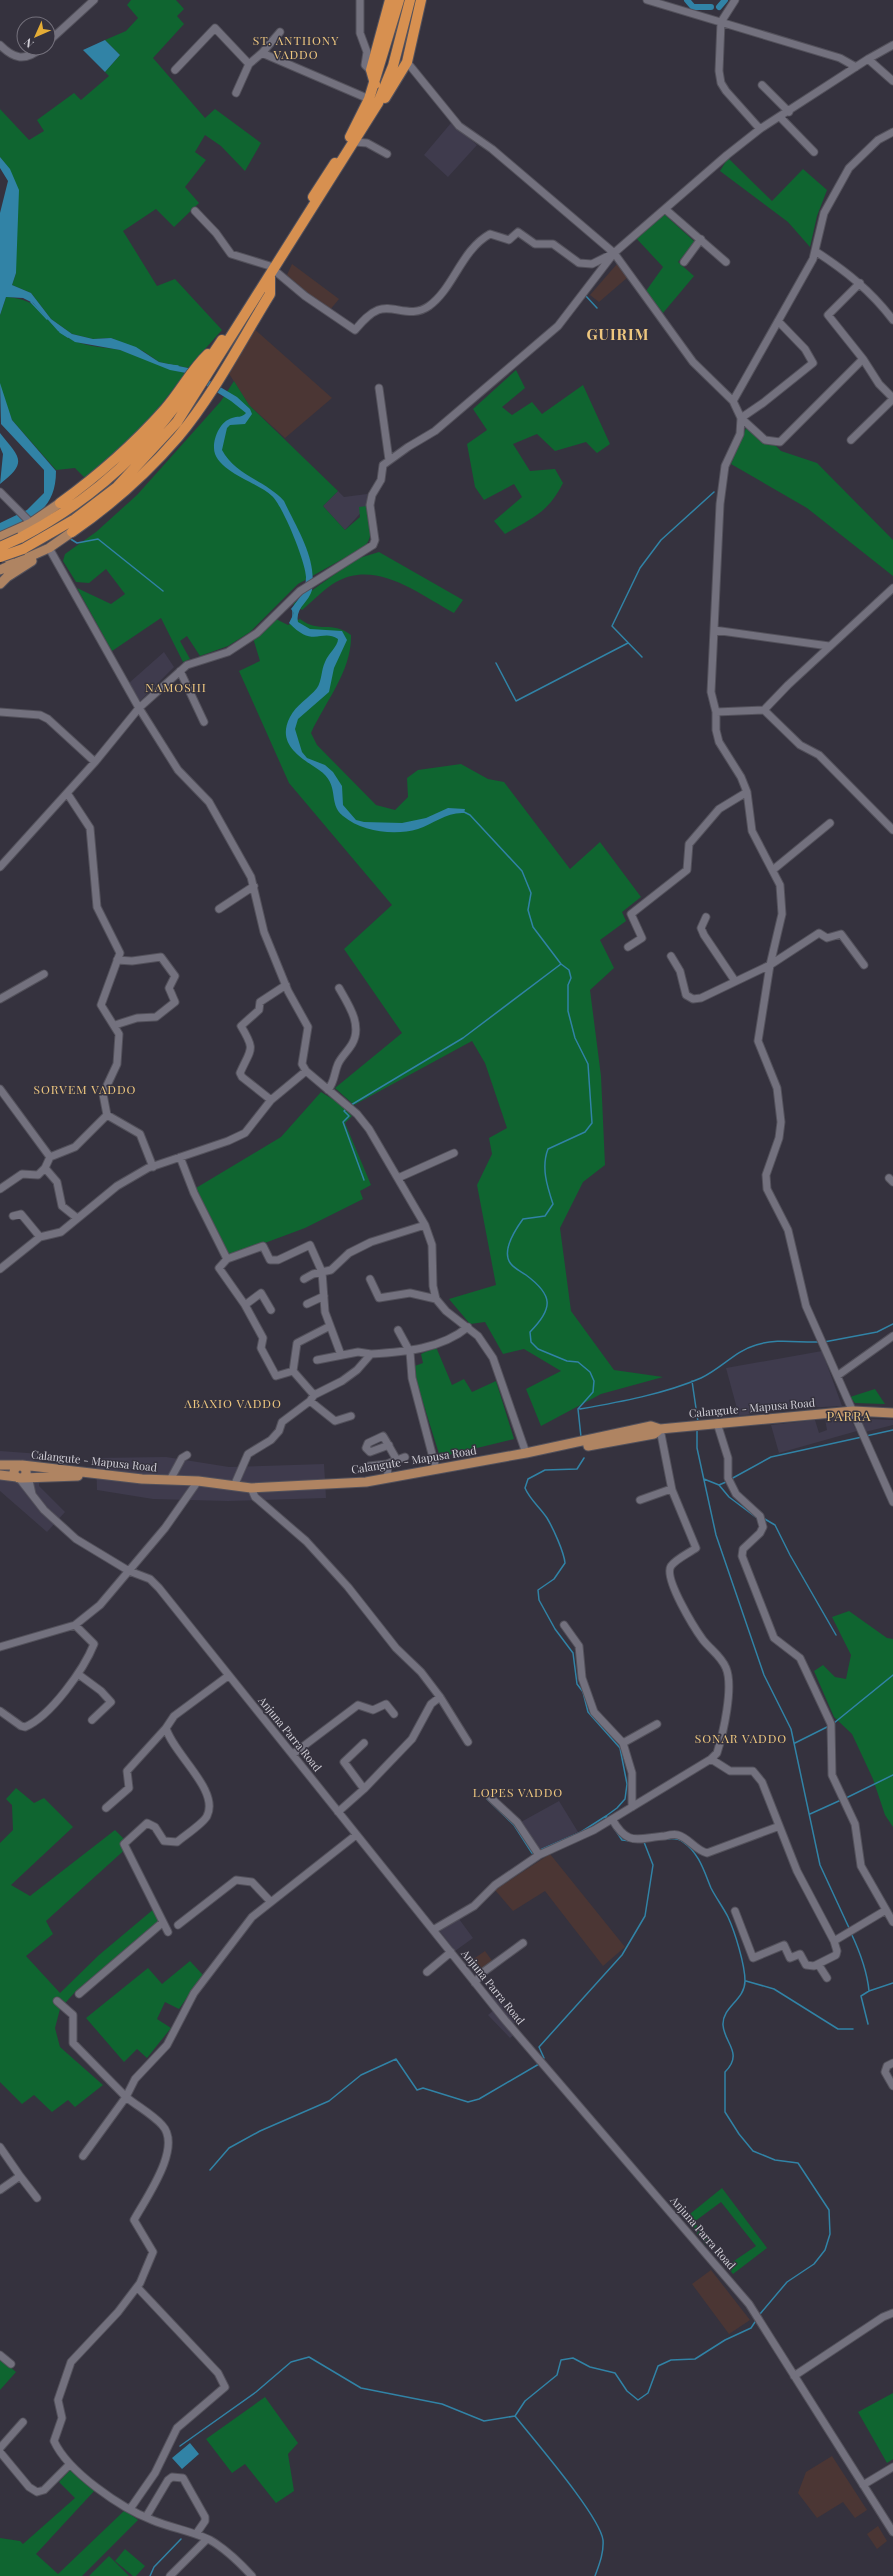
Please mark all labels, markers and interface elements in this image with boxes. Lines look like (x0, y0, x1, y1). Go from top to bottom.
north arrow (16, 16, 56, 56)
district label: ST. ANTHONY VADDO (253, 32, 339, 62)
text: N (20, 35, 37, 52)
district label: GUIRIM (587, 324, 649, 344)
district label: NAMOSHI (145, 679, 207, 695)
district label: SORVEM VADDO (34, 1081, 136, 1097)
street label: Calangute - Mapusa Road (688, 1394, 816, 1420)
district label: ABAXIO VADDO (183, 1395, 282, 1411)
district label: PARRA (826, 1407, 872, 1424)
street label: Calangute - Mapusa Road (350, 1442, 478, 1477)
street label: Calangute - Mapusa Road (30, 1446, 158, 1475)
street label: Anjuna Parra Road (255, 1692, 326, 1775)
district label: SONAR VADDO (695, 1730, 787, 1746)
district label: LOPES VADDO (473, 1784, 563, 1800)
street label: Anjuna Parra Road (458, 1945, 529, 2028)
street label: Anjuna Parra Road (667, 2192, 740, 2273)

